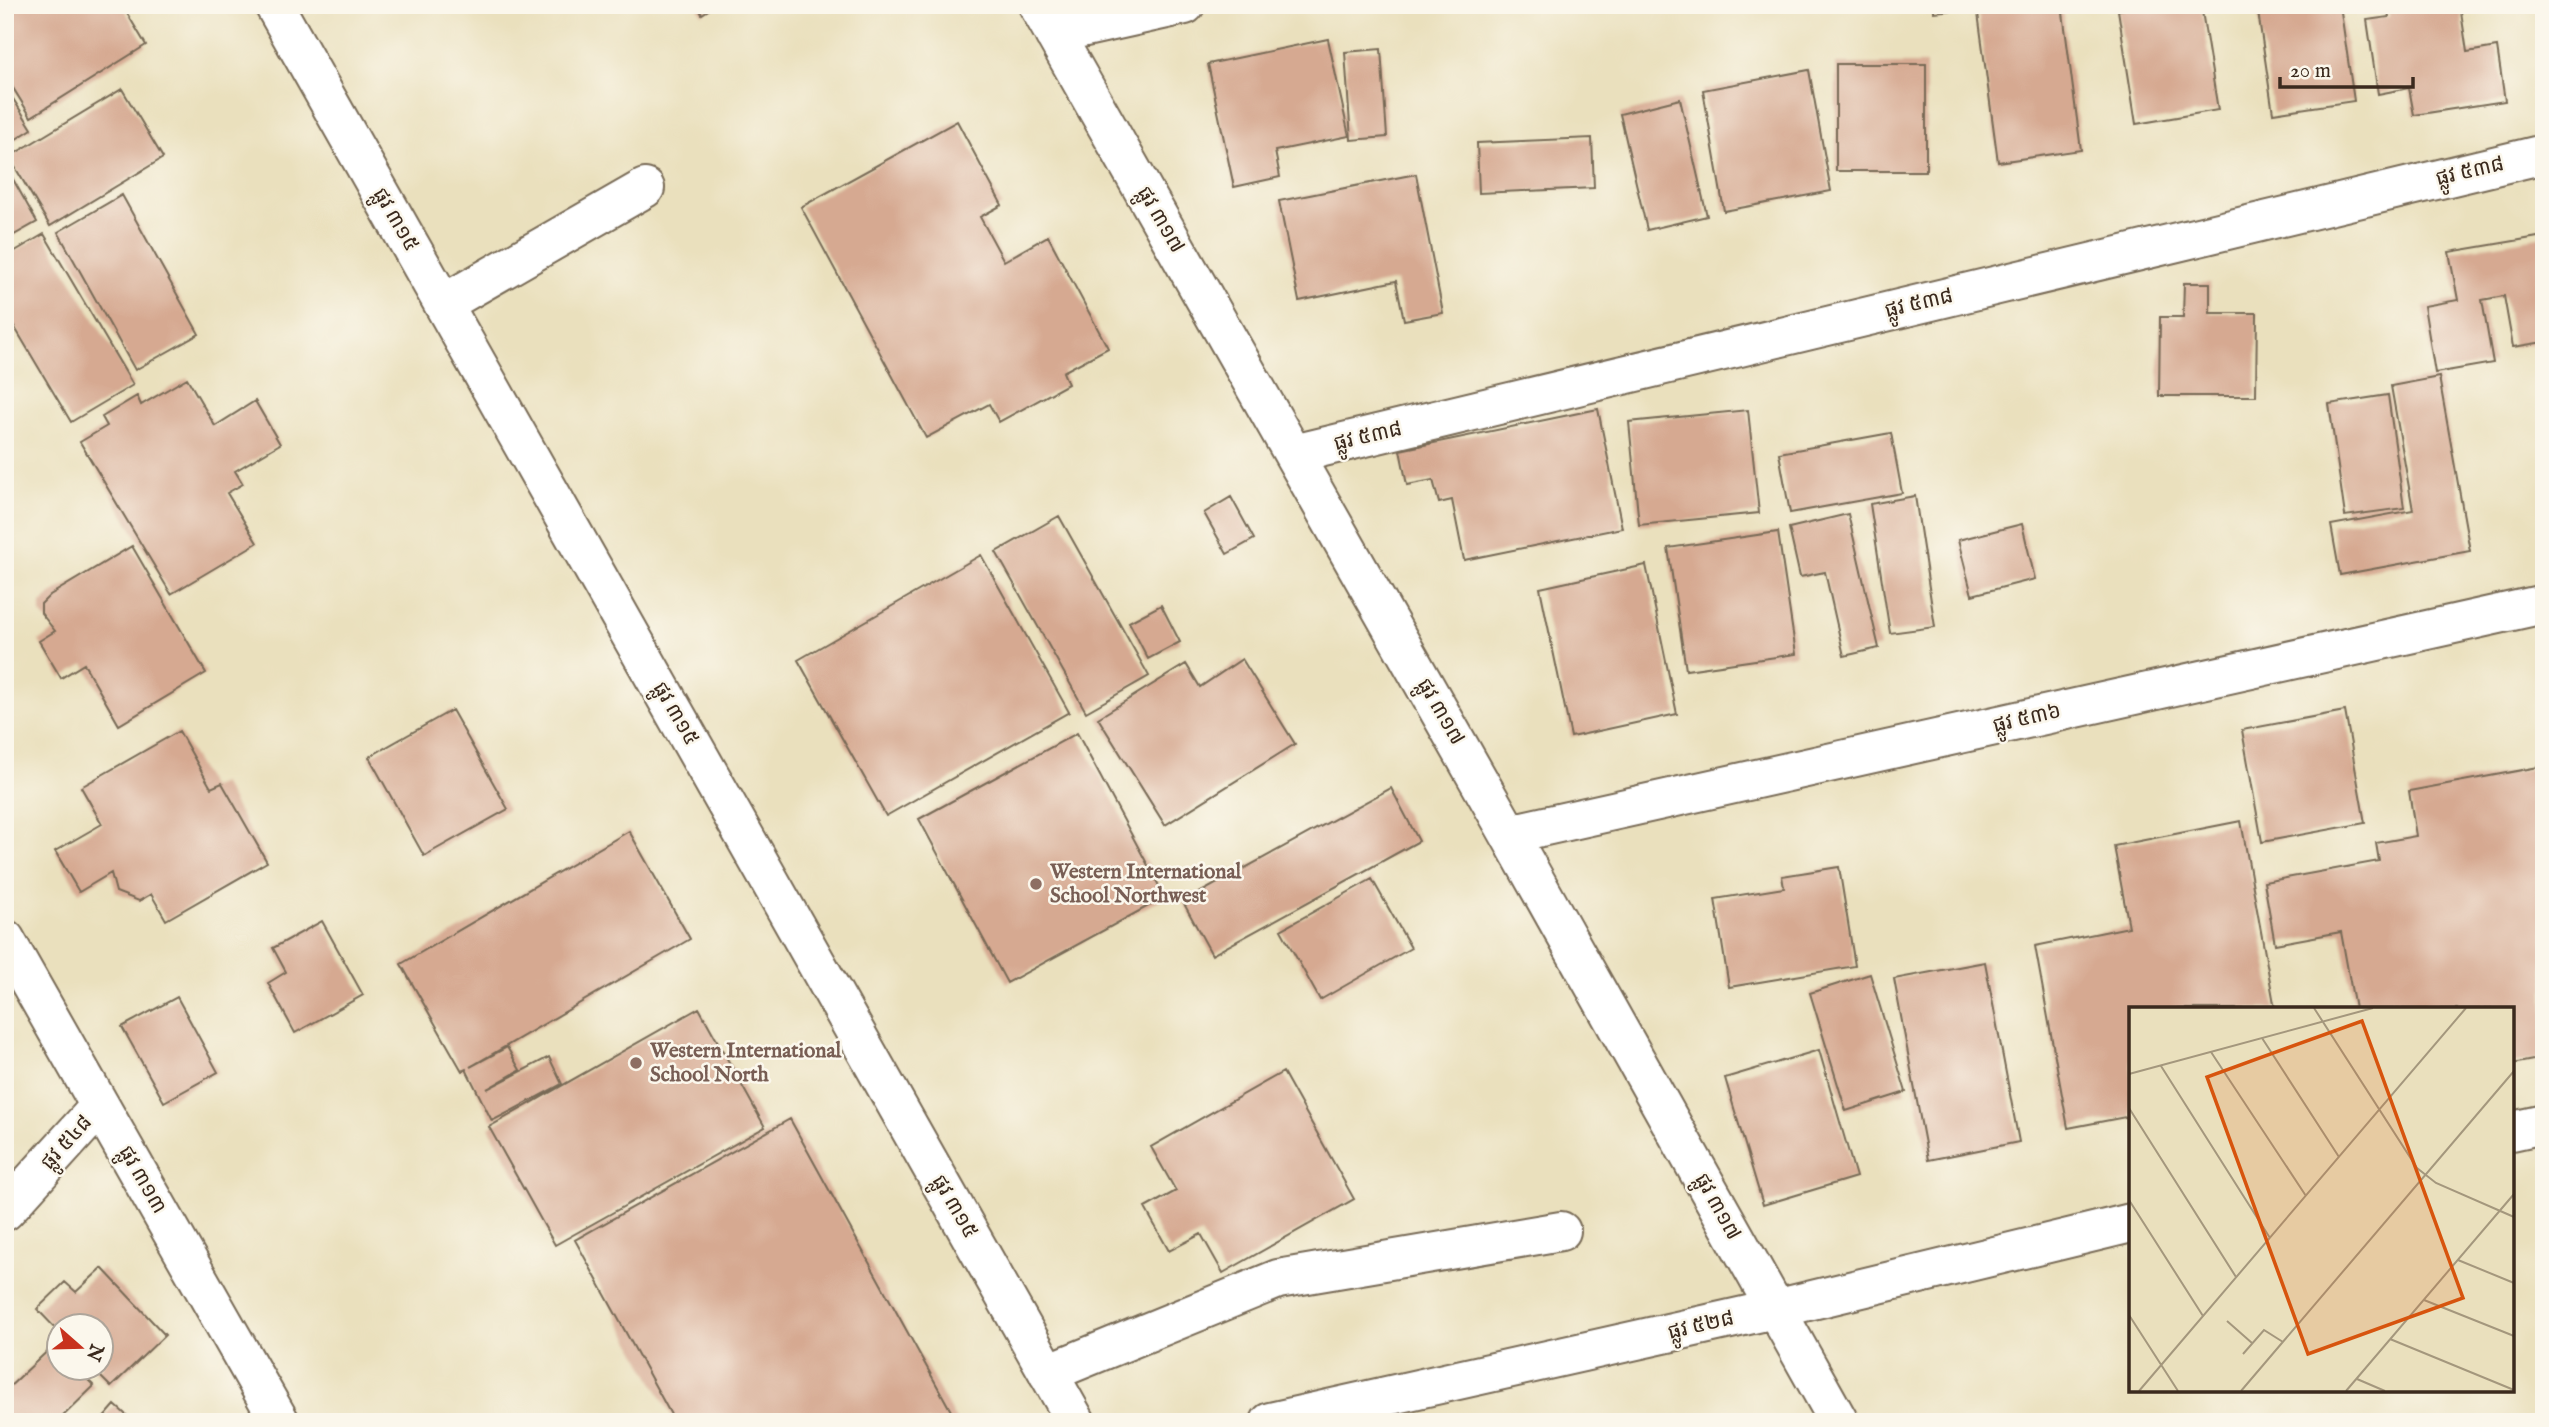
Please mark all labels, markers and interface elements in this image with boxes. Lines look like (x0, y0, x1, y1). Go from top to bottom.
scale bar (2280, 46, 2412, 90)
text: 20 m (2290, 58, 2331, 85)
street label: ផ្លូវ ៥៣៨ (2433, 151, 2508, 197)
street label: ផ្លូវ ៣១៧ (1127, 182, 1190, 260)
street label: ផ្លូវ ៣១៥ (362, 183, 424, 259)
street label: ផ្លូវ ៥៣៨ (1882, 283, 1957, 329)
street label: ផ្លូវ ៥៣៨ (1331, 416, 1406, 462)
street label: ផ្លូវ ៣១៧ (1407, 674, 1470, 752)
street label: ផ្លូវ ៣១៥ (642, 677, 704, 753)
street label: ផ្លូវ ៥៣៦ (1990, 698, 2065, 744)
place label: Western International School Northwest (1049, 859, 1243, 910)
marker: Western International School Northwest (1028, 876, 1044, 892)
inset map (2129, 1007, 2514, 1392)
place label: Western International School North (649, 1038, 843, 1089)
marker: Western International School North (628, 1055, 644, 1071)
street label: ផ្លូវ ៥៤៨ (35, 1110, 102, 1179)
street label: ផ្លូវ ៣១៣ (108, 1141, 172, 1221)
street label: ផ្លូវ ៣១៧ (1684, 1169, 1746, 1247)
street label: ផ្លូវ ៣១៥ (921, 1170, 983, 1246)
street label: ផ្លូវ ៥២៨ (1665, 1305, 1738, 1351)
north arrow (46, 1312, 116, 1382)
text: N (80, 1339, 109, 1364)

